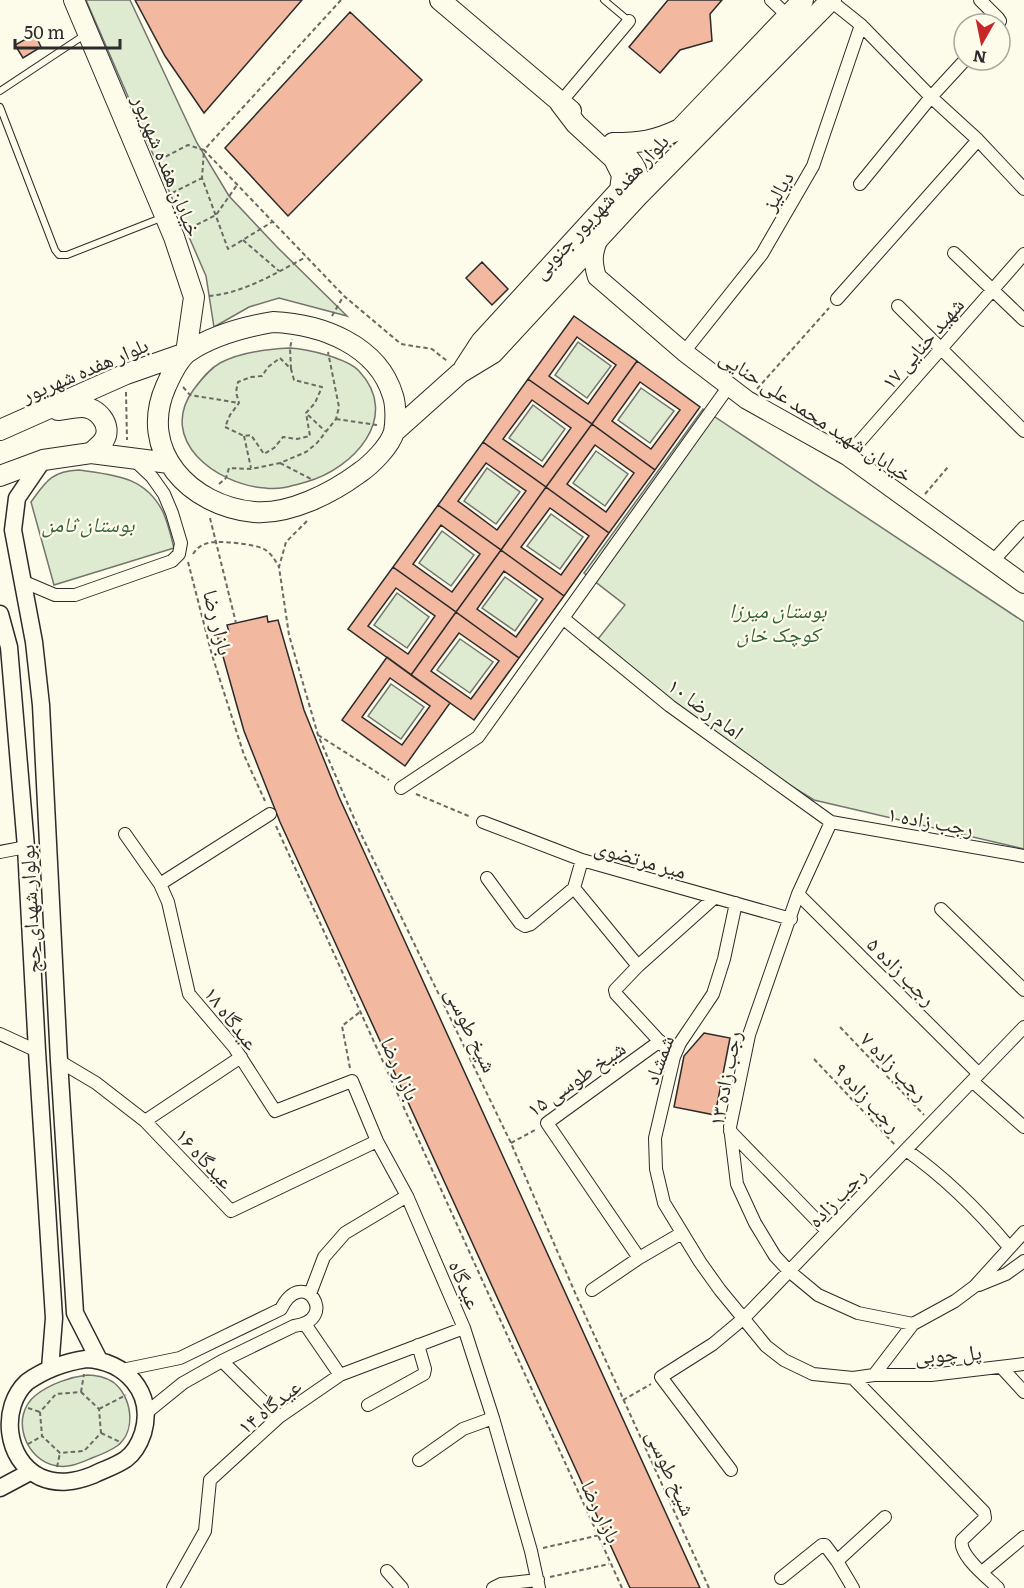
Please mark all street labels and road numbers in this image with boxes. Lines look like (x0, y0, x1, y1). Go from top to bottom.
street label: خیابان هفده شهریور (126, 88, 212, 241)
street label: بلوار هفده شهریور جنوبی (523, 125, 675, 285)
street label: دیالیز (752, 164, 800, 217)
street label: شهید حنایی ۱۷ (872, 289, 970, 395)
street label: بلوار هفده شهریور (15, 327, 152, 409)
street label: خیابان شهید محمد علی حنایی (714, 340, 920, 488)
street label: بازار رضا (197, 586, 243, 658)
street label: امام رضا ۱۰ (662, 669, 751, 746)
street label: رجب زاده ۱ (886, 796, 976, 842)
street label: میر مرتضوی (591, 829, 691, 885)
street label: بولوار شهدای حج (9, 844, 47, 974)
street label: رجب زاده ۵ (861, 928, 945, 1012)
street label: عیدگاه ۱۸ (198, 978, 268, 1056)
street label: شیخ طوسی (439, 981, 507, 1077)
street label: رجب زاده ۷ (855, 1023, 937, 1107)
street label: رجب زاده ۱۳ (699, 1028, 747, 1128)
street label: شمشاد (634, 1030, 680, 1088)
street label: بازار رضا (374, 1031, 430, 1105)
street label: ۱۵ شیخ طوسی (519, 1031, 631, 1123)
street label: رجب زاده ۹ (828, 1054, 910, 1138)
street label: عیدگاه ۱۶ (170, 1119, 243, 1195)
street label: رجب زاده (798, 1159, 872, 1233)
street label: عیدگاه (443, 1255, 491, 1314)
street label: پل چوبی (913, 1334, 983, 1370)
street label: عیدگاه ۱۴ (230, 1369, 307, 1440)
street label: شیخ طوسی (640, 1424, 706, 1520)
street label: بازار رضا (575, 1474, 631, 1548)

